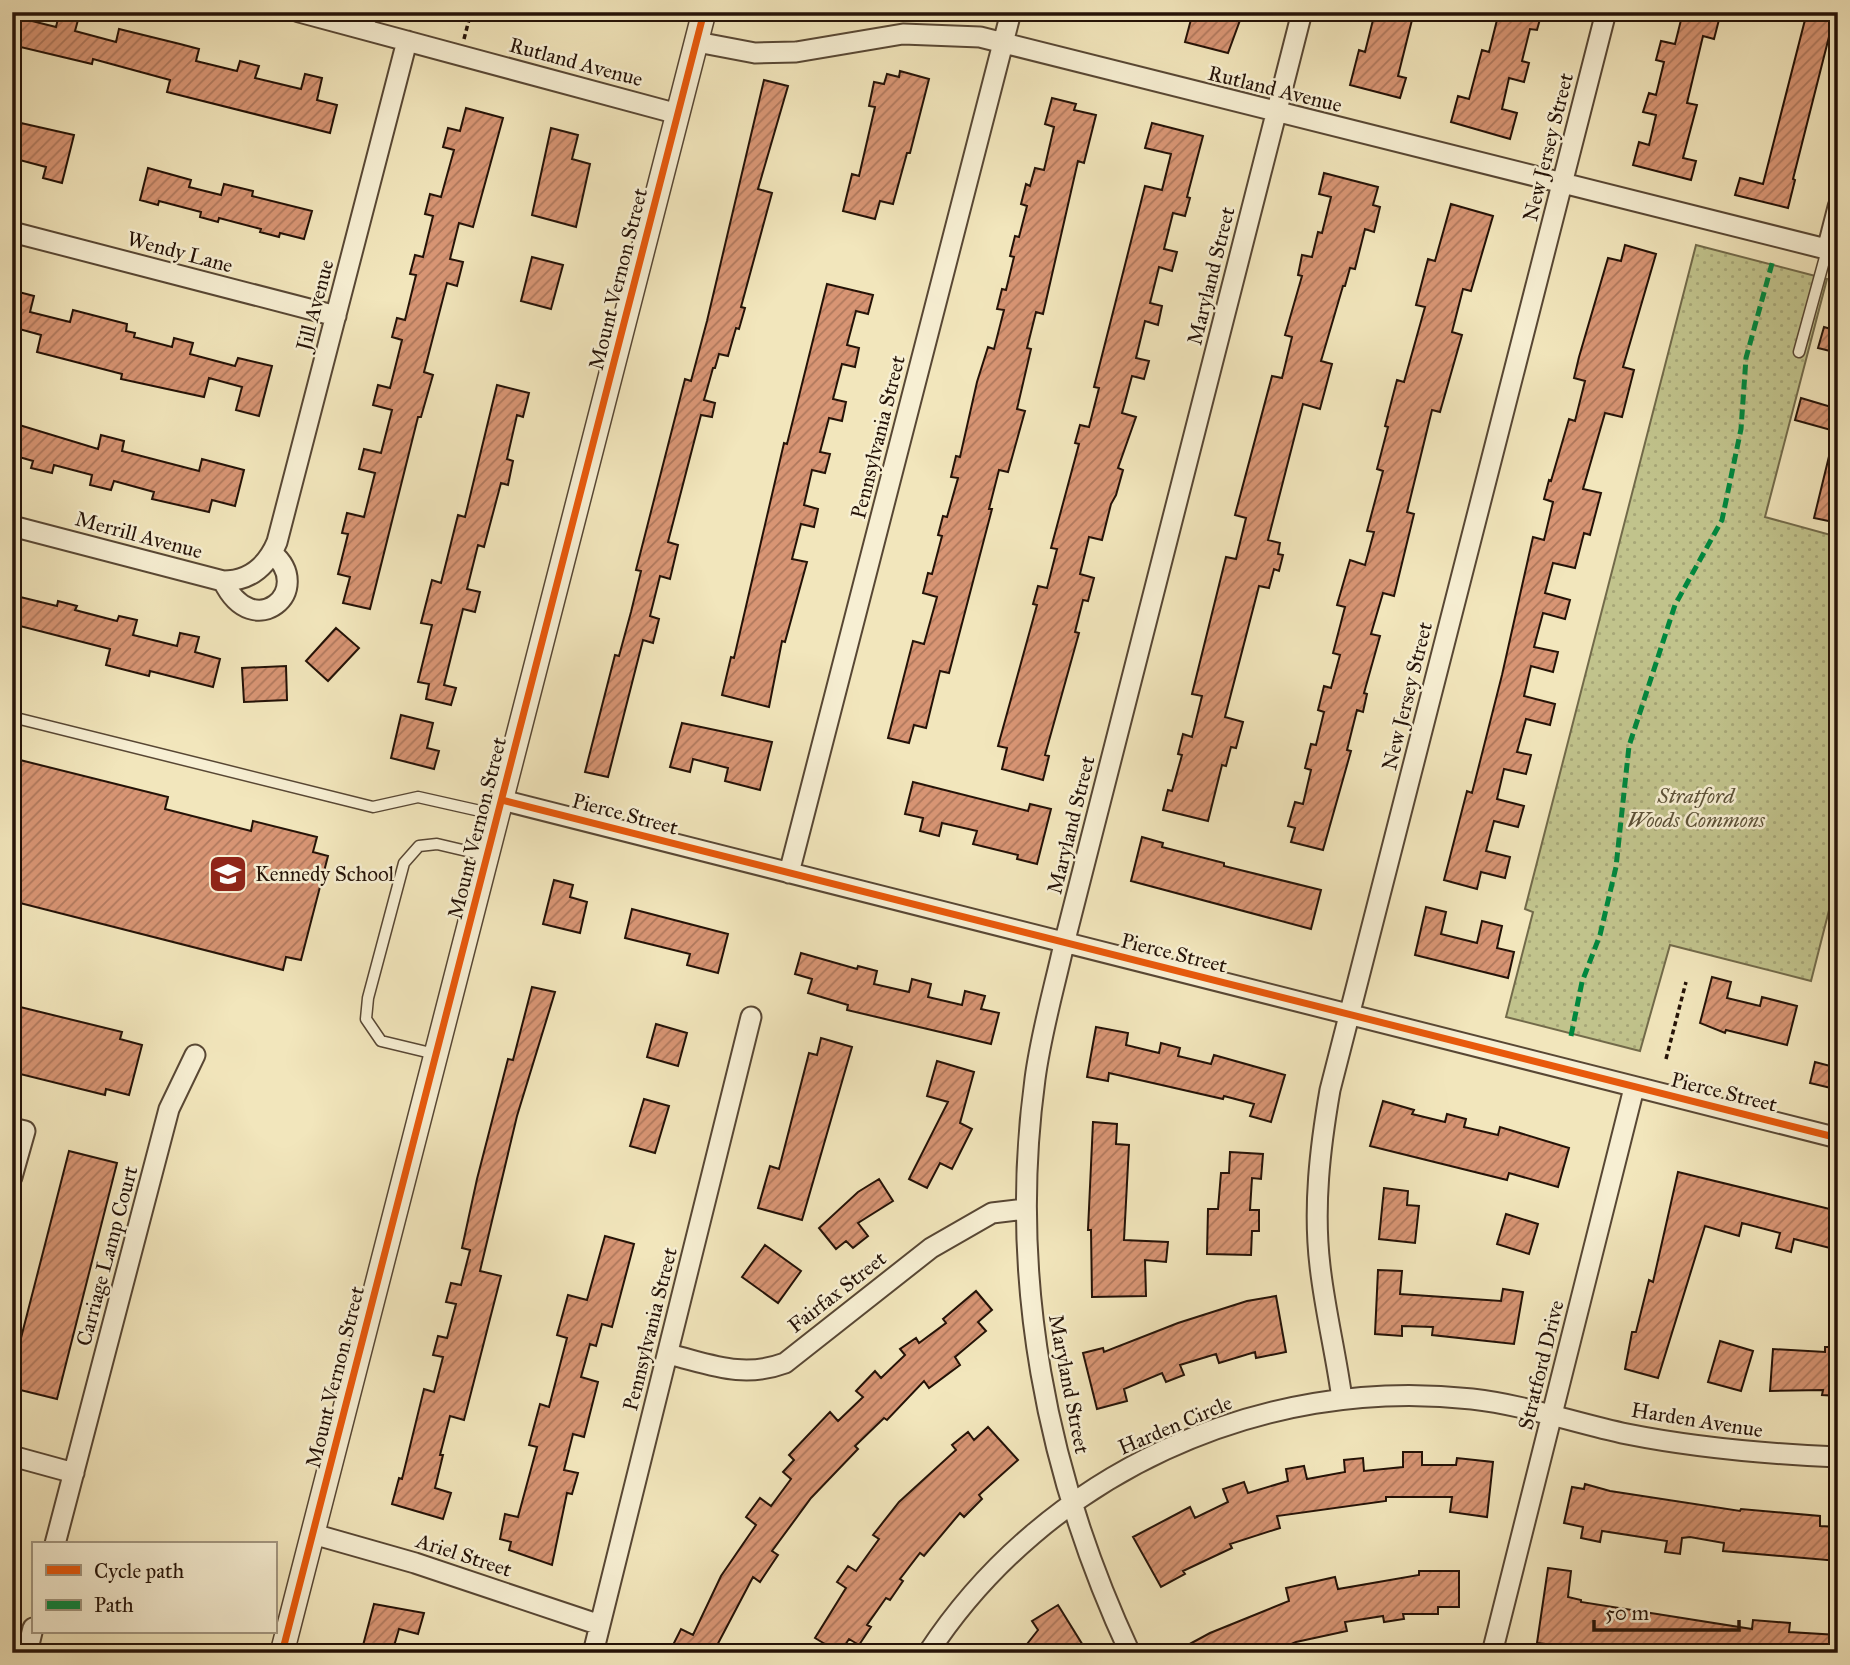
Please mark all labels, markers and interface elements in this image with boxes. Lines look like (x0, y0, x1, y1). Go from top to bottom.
street label: Rutland Avenue (506, 32, 646, 92)
street label: Rutland Avenue (1205, 60, 1345, 118)
street label: New Jersey Street (1517, 70, 1579, 224)
street label: Mount Vernon Street (583, 185, 653, 373)
street label: Maryland Street (1181, 204, 1241, 348)
street label: Wendy Lane (124, 225, 236, 279)
street label: Jill Avenue (290, 256, 340, 355)
street label: Pennsylvania Street (845, 352, 911, 521)
street label: Merrill Avenue (73, 506, 206, 565)
street label: New Jersey Street (1376, 619, 1438, 773)
street label: Mount Vernon Street (442, 734, 512, 922)
street label: Maryland Street (1041, 753, 1101, 897)
park label: Stratford Woods Commons (1627, 783, 1766, 833)
street label: Pierce Street (569, 787, 681, 841)
school or university icon: Kennedy School (207, 853, 249, 895)
place label: Kennedy School (255, 861, 395, 887)
street label: Pierce Street (1118, 927, 1230, 979)
street label: Pierce Street (1668, 1066, 1780, 1118)
street label: Carriage Lamp Court (70, 1163, 144, 1349)
street label: Pennsylvania Street (617, 1244, 683, 1413)
street label: Fairfax Street (783, 1245, 892, 1338)
street label: Mount Vernon Street (300, 1283, 370, 1471)
street label: Stratford Drive (1512, 1297, 1570, 1433)
street label: Maryland Street (1043, 1312, 1095, 1456)
street label: Harden Circle (1114, 1389, 1236, 1461)
street label: Harden Avenue (1629, 1397, 1765, 1443)
street label: Ariel Street (412, 1527, 516, 1583)
legend (32, 1542, 276, 1634)
text: Cycle path (94, 1558, 185, 1584)
scale bar (1594, 1588, 1740, 1632)
text: Path (94, 1592, 134, 1618)
text: 50 m (1605, 1600, 1650, 1626)

